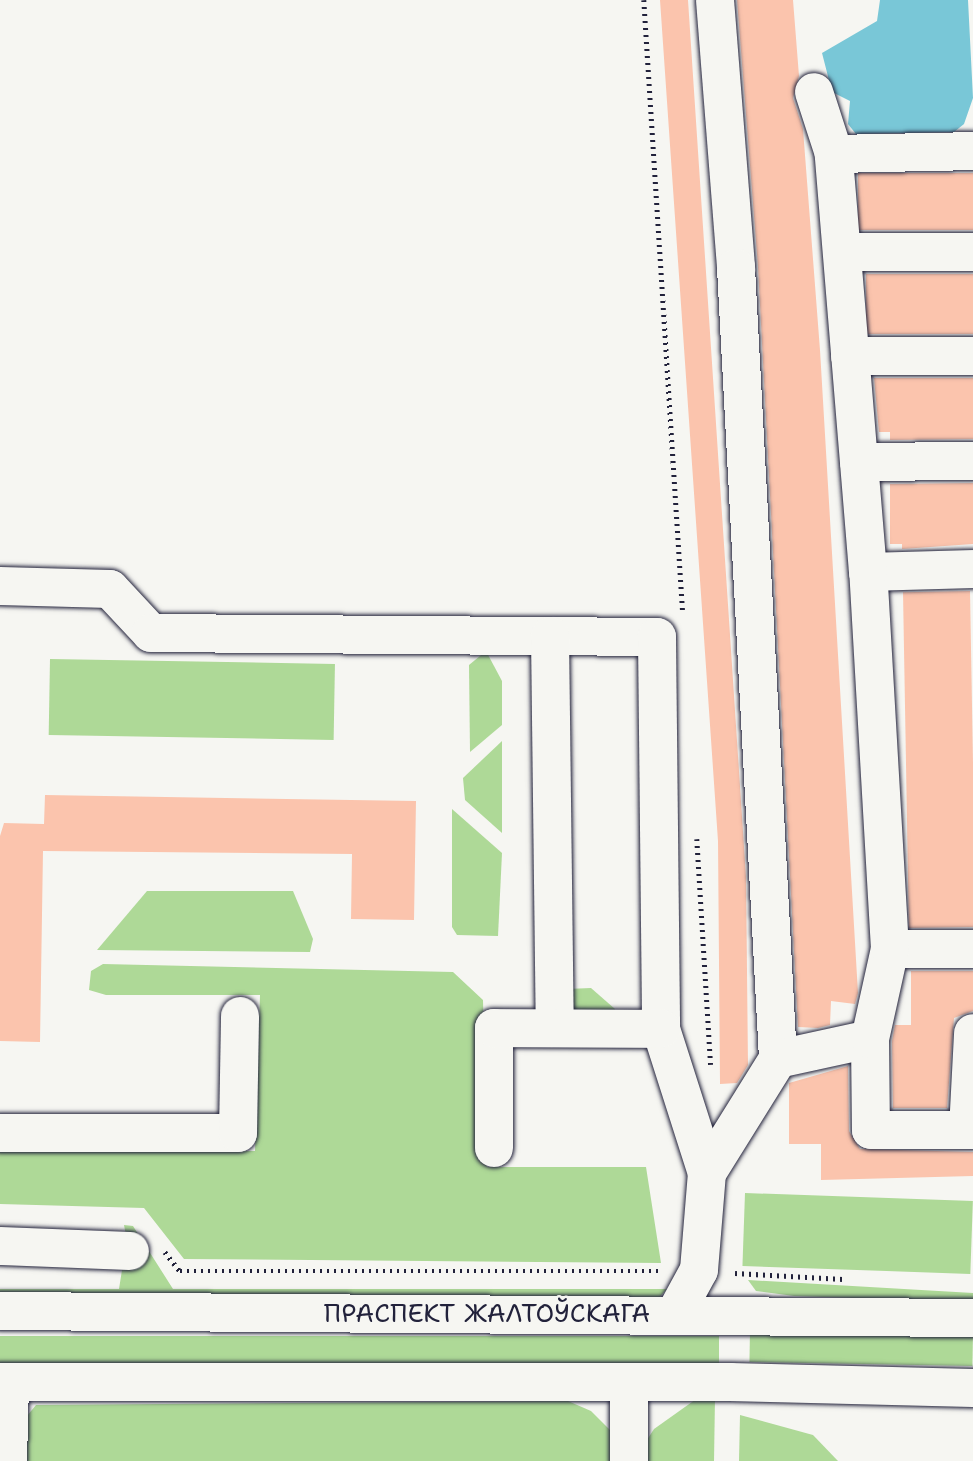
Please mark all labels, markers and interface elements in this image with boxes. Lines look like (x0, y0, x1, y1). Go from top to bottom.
street label: ПРАСПЕКТ ЖАЛТОЎСКАГА (324, 1297, 650, 1329)

